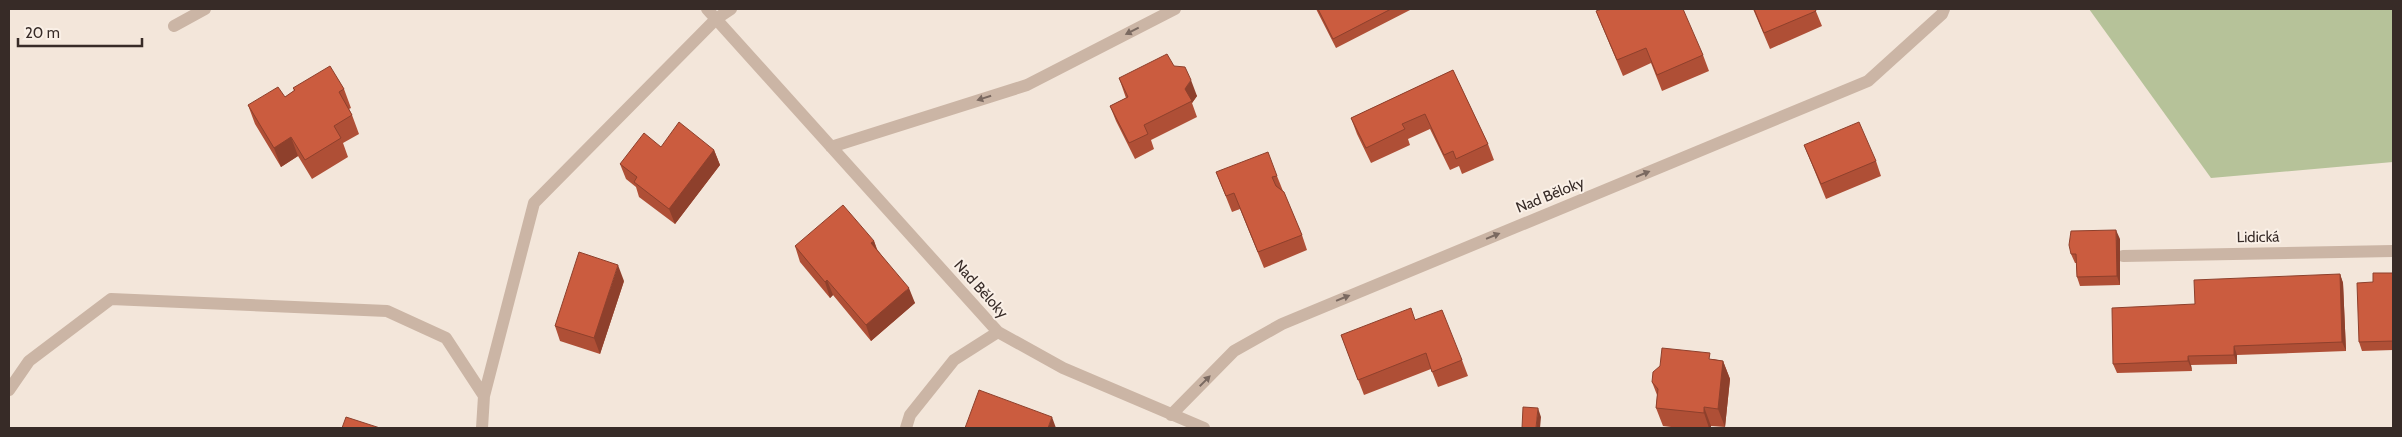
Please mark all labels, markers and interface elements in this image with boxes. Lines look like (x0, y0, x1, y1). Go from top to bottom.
scale bar (18, 15, 141, 47)
text: 20 m (25, 24, 60, 42)
one-way arrow (1124, 27, 1139, 35)
one-way arrow (977, 95, 992, 103)
one-way arrow (1636, 170, 1651, 178)
street label: Nad Běloky (1513, 173, 1587, 217)
street label: Lidická (2236, 228, 2280, 246)
one-way arrow (1486, 232, 1501, 240)
street label: Nad Běloky (950, 256, 1012, 322)
one-way arrow (1336, 294, 1350, 302)
one-way arrow (1199, 375, 1211, 387)

